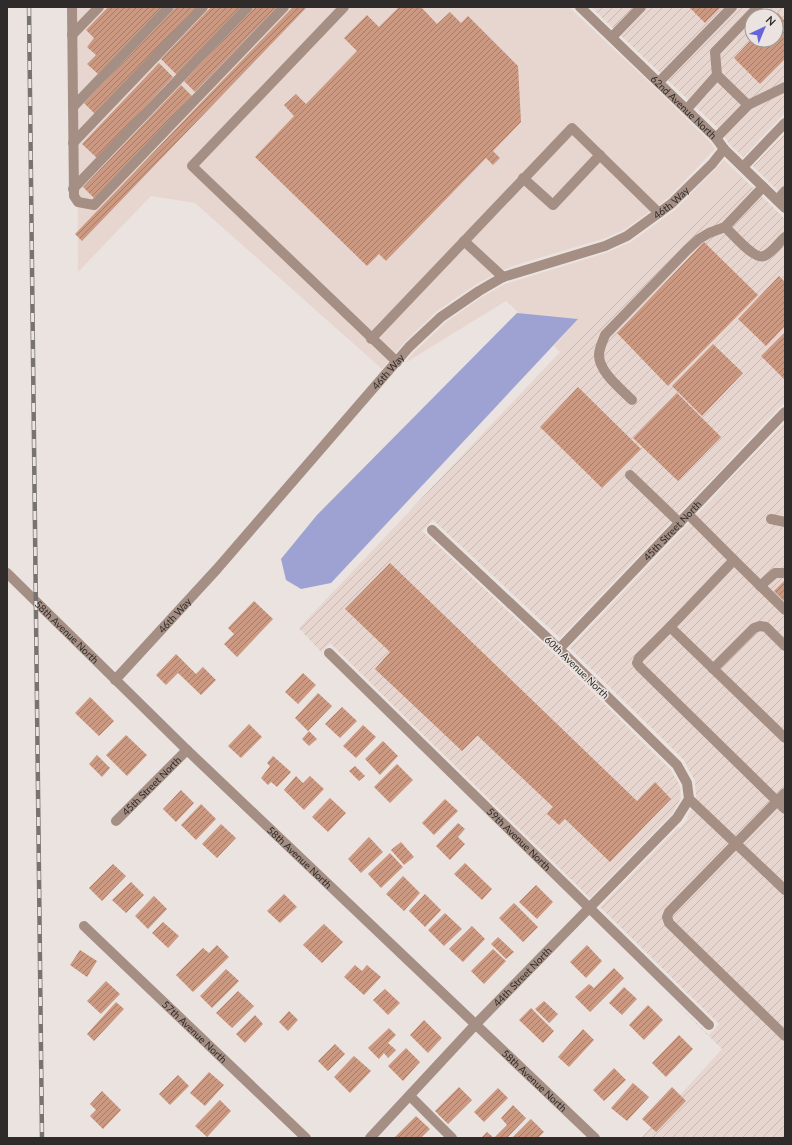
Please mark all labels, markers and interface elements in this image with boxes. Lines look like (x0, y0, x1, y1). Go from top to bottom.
north arrow (744, 8, 784, 48)
text: N (764, 13, 779, 28)
street label: 62nd Avenue North (648, 72, 719, 141)
street label: 46th Way (651, 183, 692, 221)
street label: 46th Way (369, 351, 407, 392)
street label: 45th Street North (641, 498, 704, 563)
street label: 46th Way (156, 595, 194, 635)
street label: 58th Avenue North (32, 598, 101, 666)
street label: 60th Avenue North (542, 633, 612, 701)
street label: 45th Street North (119, 754, 183, 818)
street label: 59th Avenue North (485, 805, 554, 873)
street label: 58th Avenue North (265, 824, 335, 891)
street label: 44th Street North (491, 944, 554, 1009)
street label: 57th Avenue North (160, 998, 229, 1065)
street label: 58th Avenue North (500, 1047, 569, 1114)

